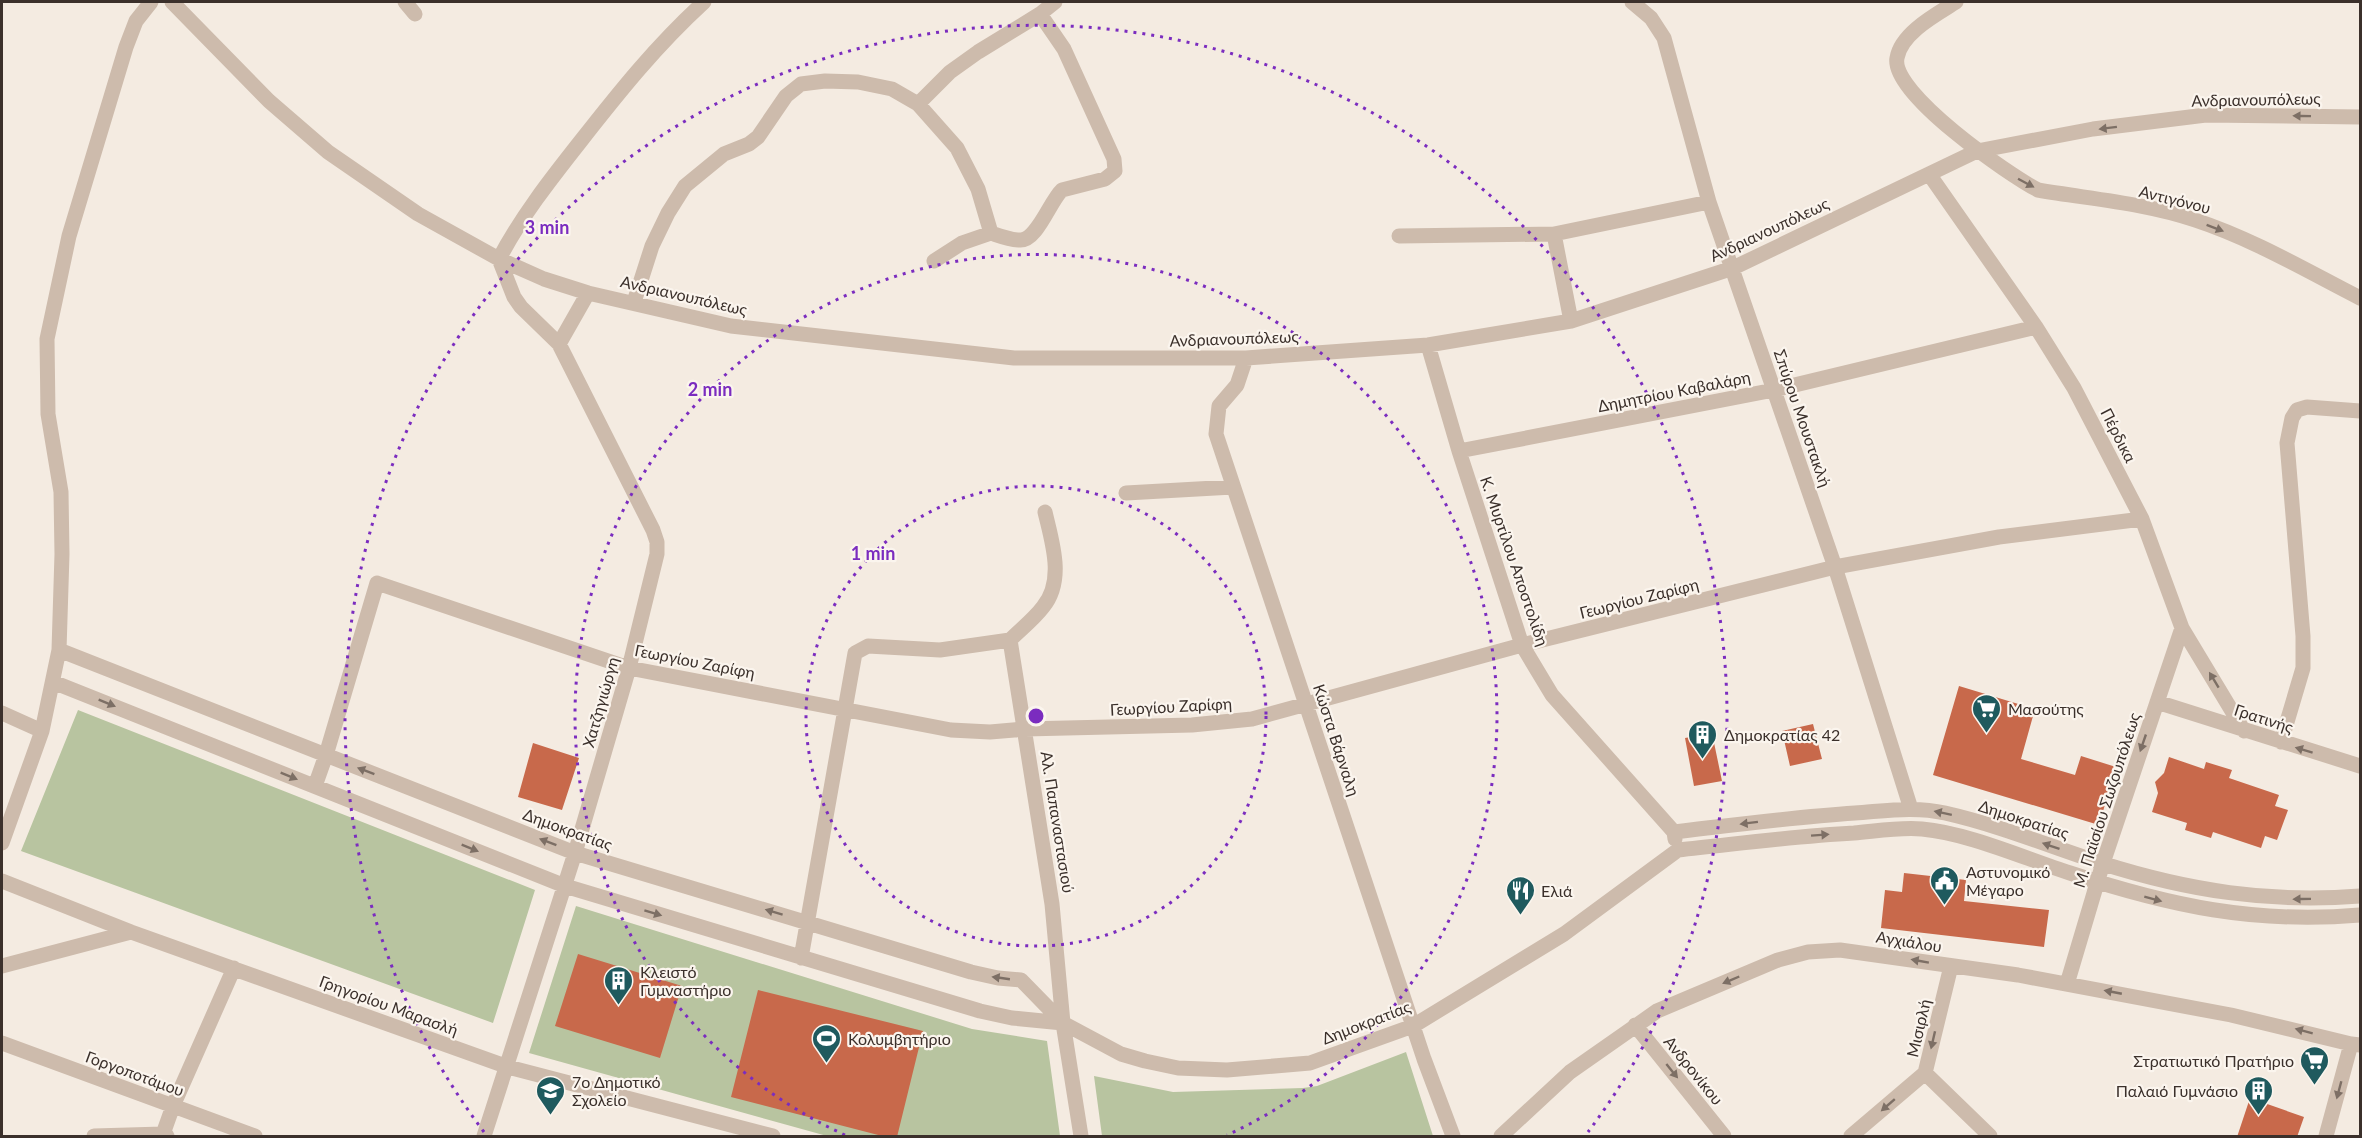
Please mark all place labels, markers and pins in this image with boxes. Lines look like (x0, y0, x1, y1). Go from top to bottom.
supermarket icon: Μασούτης (1971, 692, 2003, 734)
place label: Μασούτης (2008, 699, 2084, 718)
centre of rings (1026, 706, 1046, 726)
building icon: Δημοκρατίας 42 (1687, 718, 1719, 760)
place label: Δημοκρατίας 42 (1724, 725, 1840, 744)
place label: Αστυνομικό Μέγαρο (1966, 862, 2050, 899)
public building icon: Αστυνομικό Μέγαρο (1929, 864, 1961, 906)
restaurant icon: Ελιά (1504, 874, 1536, 916)
place label: Ελιά (1541, 881, 1573, 900)
place label: Κλειστό Γυμναστήριο (640, 962, 731, 999)
building icon: Κλειστό Γυμναστήριο (603, 964, 635, 1006)
sports icon: Κολυμβητήριο (811, 1022, 843, 1064)
place label: Κολυμβητήριο (848, 1029, 951, 1048)
supermarket icon: Στρατιωτικό Πρατήριο (2299, 1044, 2331, 1086)
place label: Στρατιωτικό Πρατήριο (2133, 1051, 2294, 1070)
place label: 7ο Δημοτικό Σχολείο (572, 1072, 661, 1109)
school or university icon: 7ο Δημοτικό Σχολείο (535, 1074, 567, 1116)
building icon: Παλαιό Γυμνάσιο (2243, 1074, 2275, 1116)
place label: Παλαιό Γυμνάσιο (2116, 1081, 2238, 1100)

